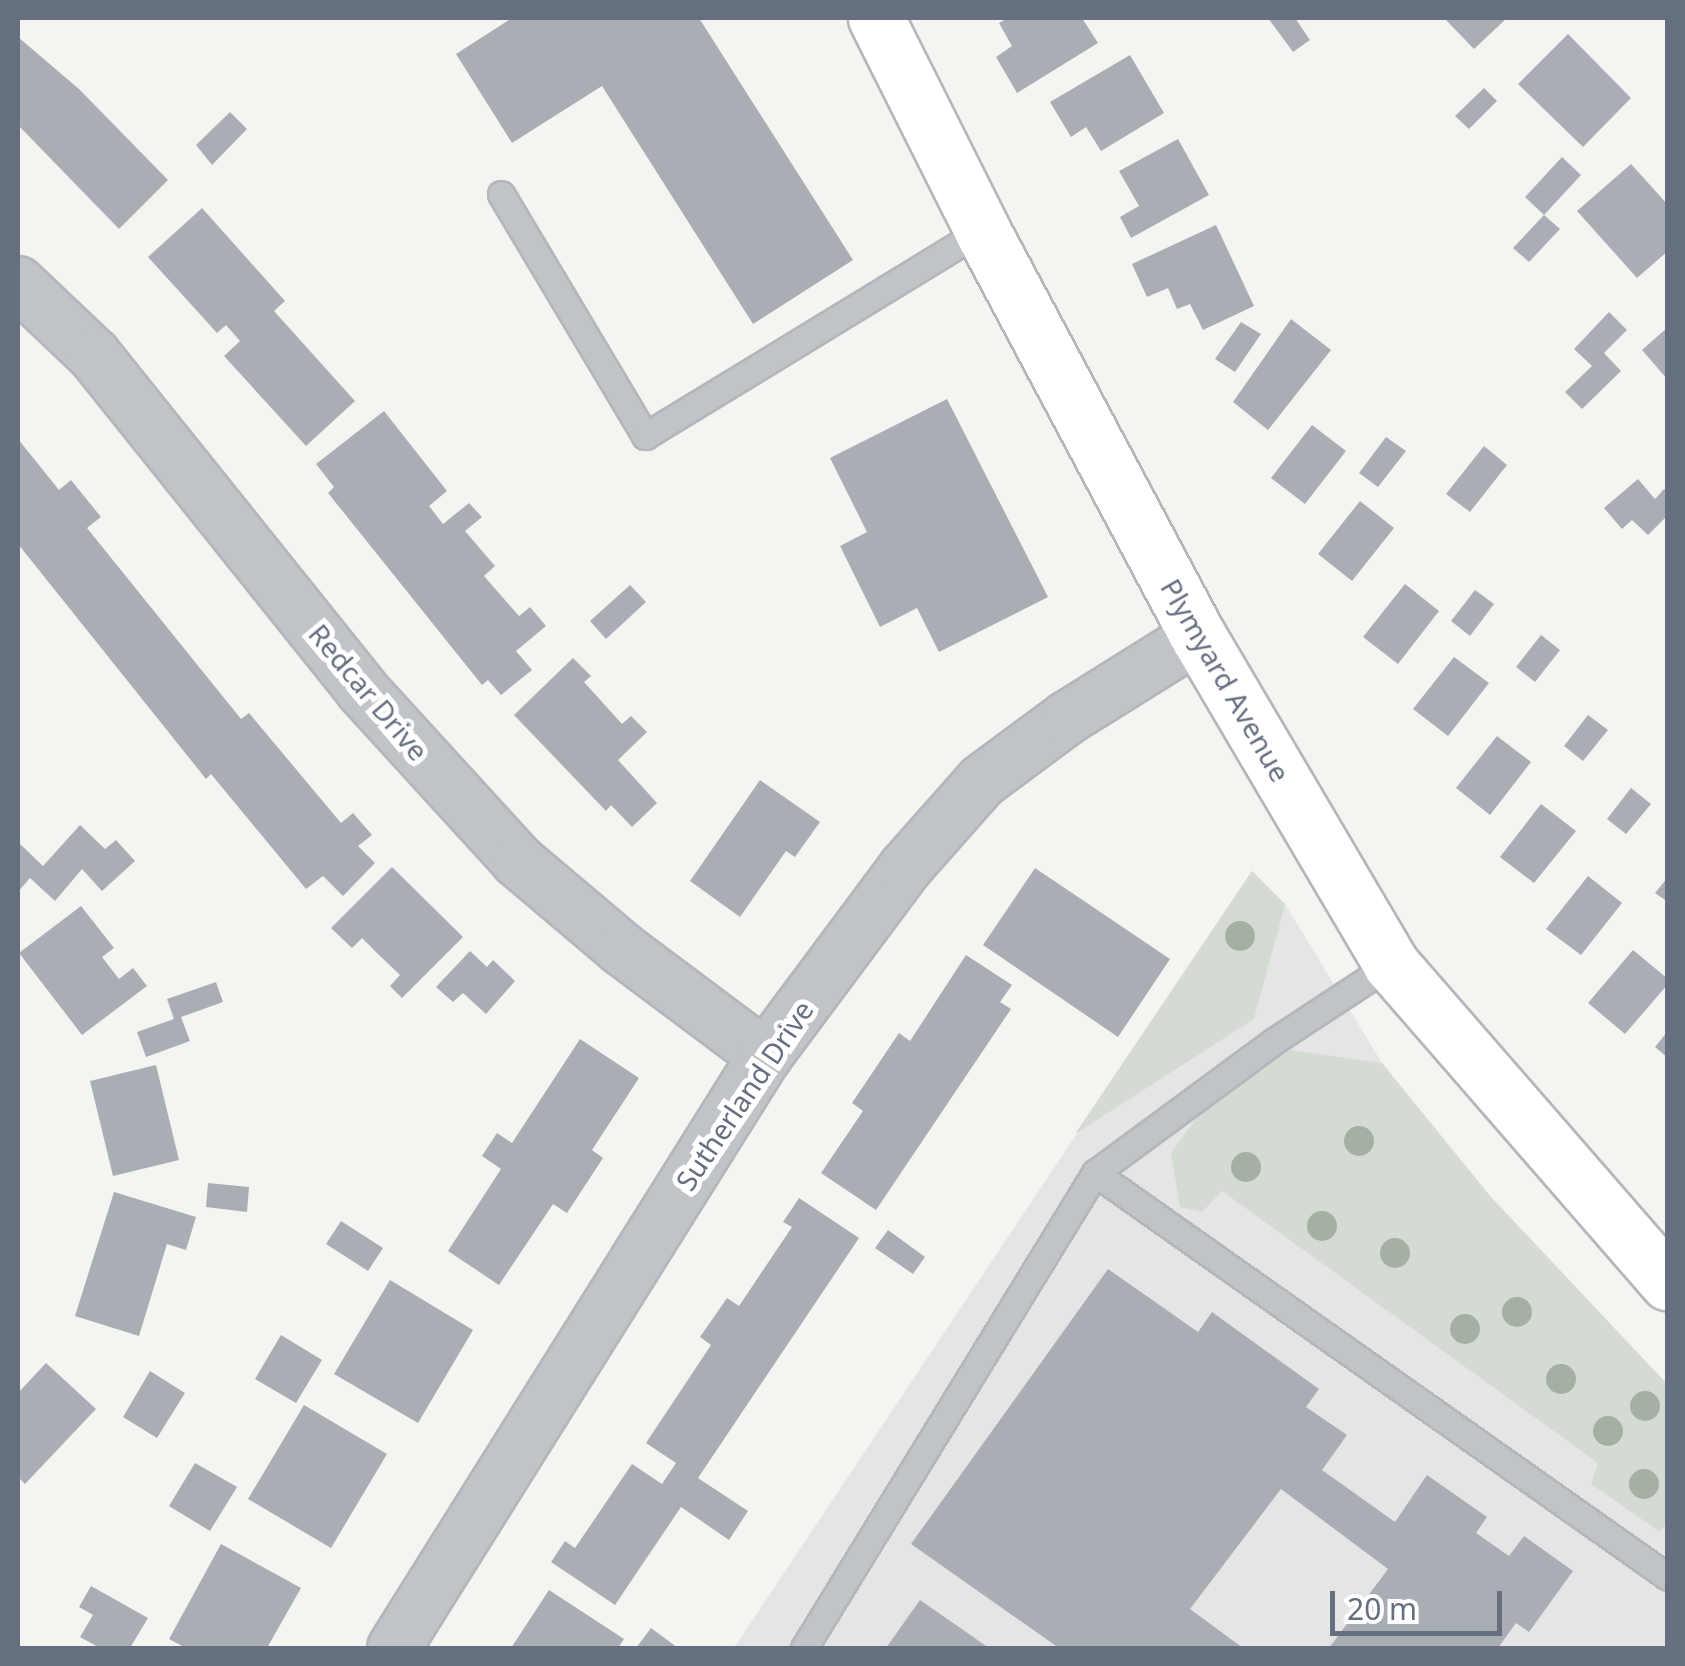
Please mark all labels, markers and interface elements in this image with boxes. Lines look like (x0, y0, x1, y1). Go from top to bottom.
street label: Plymyard Avenue (1154, 573, 1298, 787)
street label: Redcar Drive (302, 617, 436, 767)
street label: Sutherland Drive (668, 994, 820, 1196)
scale bar (1335, 1571, 1508, 1633)
text: 20 m (1347, 1588, 1417, 1629)

